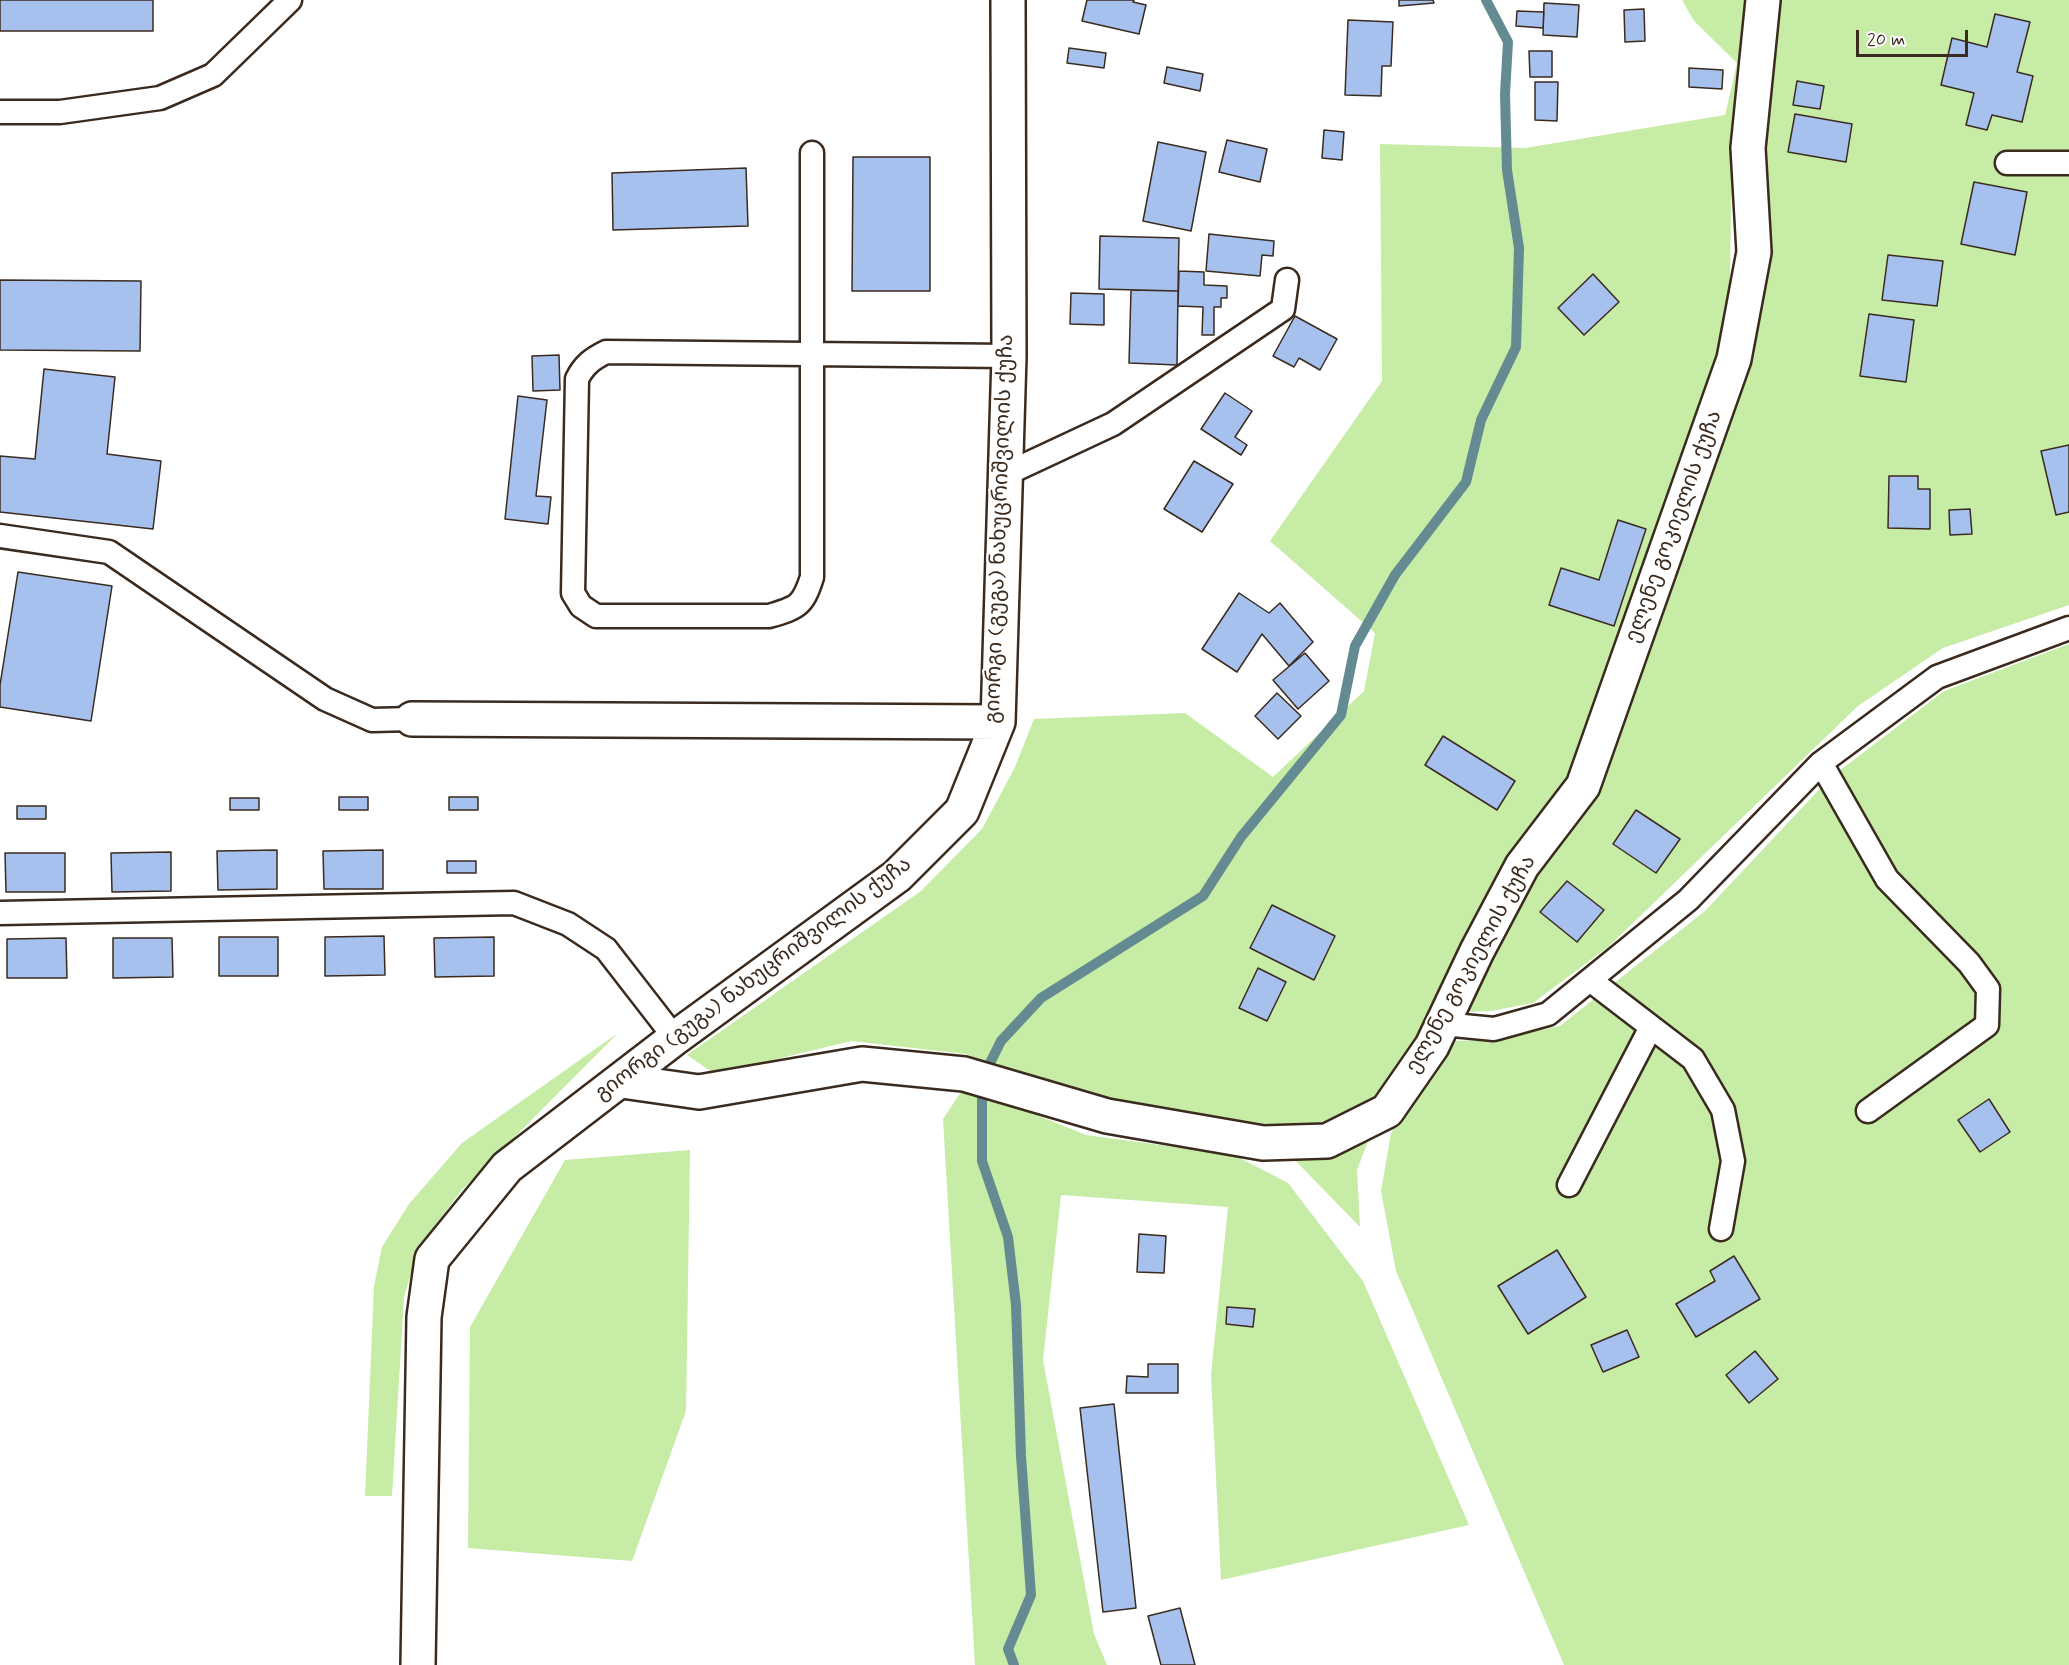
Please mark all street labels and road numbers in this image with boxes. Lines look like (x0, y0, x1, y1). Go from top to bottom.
street label: გიორგი (გუგა) ნახუცრიშვილის ქუჩა (982, 334, 1020, 724)
street label: ელენე გოკიელის ქუჩა (1621, 408, 1729, 646)
street label: ელენე გოკიელის ქუჩა (1402, 852, 1542, 1078)
street label: გიორგი (გუგა) ნახუცრიშვილის ქუჩა (591, 853, 917, 1107)

